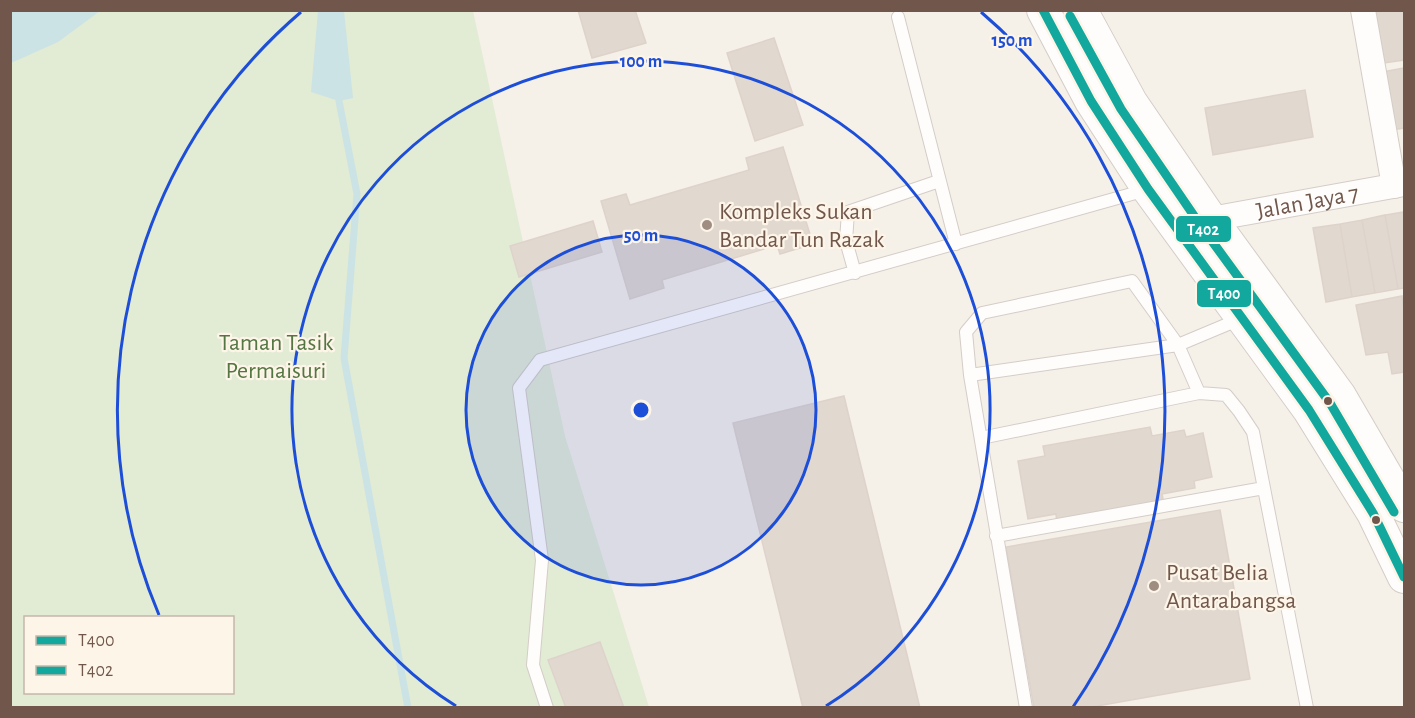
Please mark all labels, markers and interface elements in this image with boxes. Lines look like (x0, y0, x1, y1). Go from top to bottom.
text: 150 m (992, 32, 1032, 50)
text: 100 m (620, 53, 662, 71)
street label: Jalan Jaya 7 (1254, 181, 1361, 224)
place label: Kompleks Sukan Bandar Tun Razak (719, 200, 884, 252)
line badge: T402 (1175, 215, 1232, 243)
marker: Kompleks Sukan Bandar Tun Razak (700, 218, 714, 232)
text: T402 (1187, 222, 1219, 238)
text: 50 m (624, 227, 658, 245)
line badge: T400 (1196, 279, 1252, 308)
text: T400 (1208, 286, 1240, 302)
park label: Taman Tasik Permaisuri (219, 331, 333, 383)
unlabelled marker (1322, 395, 1334, 407)
centre of rings (631, 400, 651, 420)
unlabelled marker (1370, 514, 1382, 526)
place label: Pusat Belia Antarabangsa (1166, 561, 1296, 613)
marker: Pusat Belia Antarabangsa (1147, 579, 1161, 593)
legend (24, 616, 234, 694)
text: T400 (78, 632, 115, 650)
text: T402 (78, 662, 113, 680)

